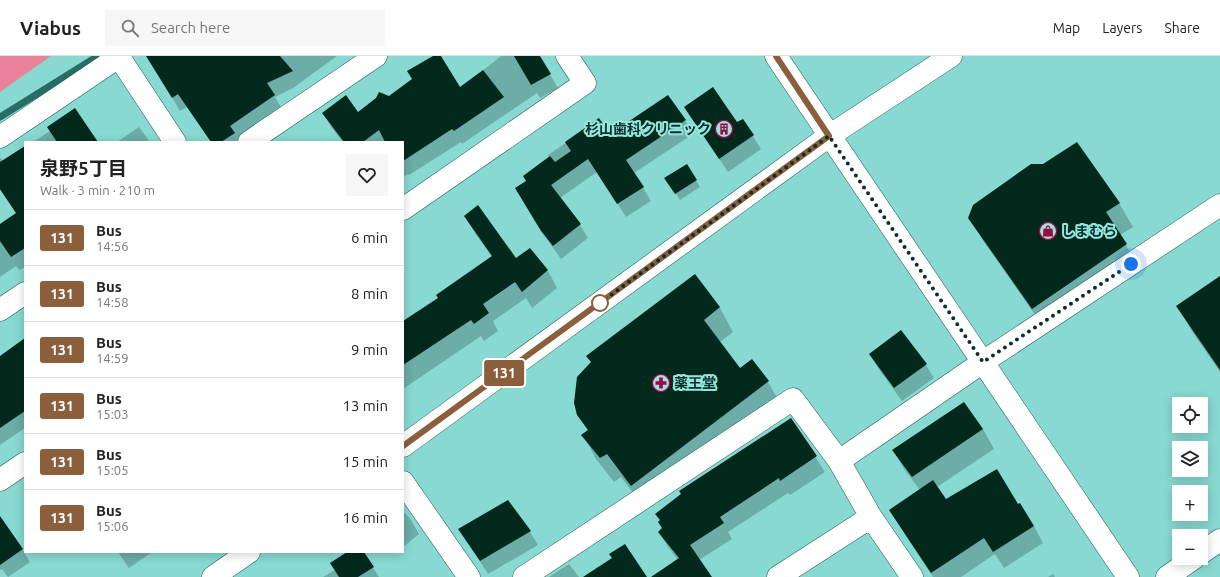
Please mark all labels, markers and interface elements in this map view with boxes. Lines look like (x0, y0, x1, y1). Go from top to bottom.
search box (105, 10, 385, 46)
text: Viabus (20, 17, 81, 39)
icon: search (119, 17, 141, 39)
text: Search here (151, 19, 230, 36)
text: Map (1053, 20, 1080, 36)
text: Layers (1102, 20, 1142, 36)
text: Share (1164, 20, 1200, 36)
building icon: 杉山歯科クリニック (714, 119, 734, 139)
place label: 杉山歯科クリニック (585, 121, 711, 137)
button: heart (346, 154, 388, 196)
text: 泉野5丁目 (40, 157, 127, 179)
text: Walk · 3 min · 210 m (40, 183, 155, 197)
shop icon: しまむら (1038, 221, 1058, 241)
text: Bus (96, 222, 122, 239)
place label: しまむら (1061, 223, 1117, 239)
text: 6 min (351, 229, 388, 246)
text: 131 (50, 230, 74, 246)
text: 14:56 (96, 239, 129, 253)
your location (1121, 254, 1141, 274)
text: Bus (96, 278, 122, 295)
text: 8 min (351, 285, 388, 302)
text: 131 (50, 286, 74, 302)
unlabelled marker (591, 294, 609, 312)
text: 14:58 (96, 295, 129, 309)
text: Bus (96, 334, 122, 351)
text: 9 min (351, 341, 388, 358)
text: 131 (50, 342, 74, 358)
text: 14:59 (96, 351, 129, 365)
line badge: 131 (481, 360, 527, 386)
text: 131 (492, 365, 516, 381)
pharmacy icon: 薬王堂 (651, 373, 671, 393)
place label: 薬王堂 (674, 375, 716, 391)
text: Bus (96, 390, 122, 407)
text: 13 min (342, 397, 388, 414)
map controls (1172, 397, 1208, 565)
button: locate (1172, 397, 1208, 433)
text: 131 (50, 398, 74, 414)
text: 15:03 (96, 407, 129, 421)
button: layers (1172, 441, 1208, 477)
text: Bus (96, 446, 122, 463)
text: 15 min (342, 453, 388, 470)
text: 131 (50, 454, 74, 470)
text: 15:05 (96, 463, 129, 477)
button: + (1172, 485, 1208, 521)
text: Bus (96, 502, 122, 519)
text: 16 min (342, 509, 388, 526)
text: 131 (50, 510, 74, 526)
text: 15:06 (96, 519, 129, 533)
button: − (1172, 529, 1208, 565)

